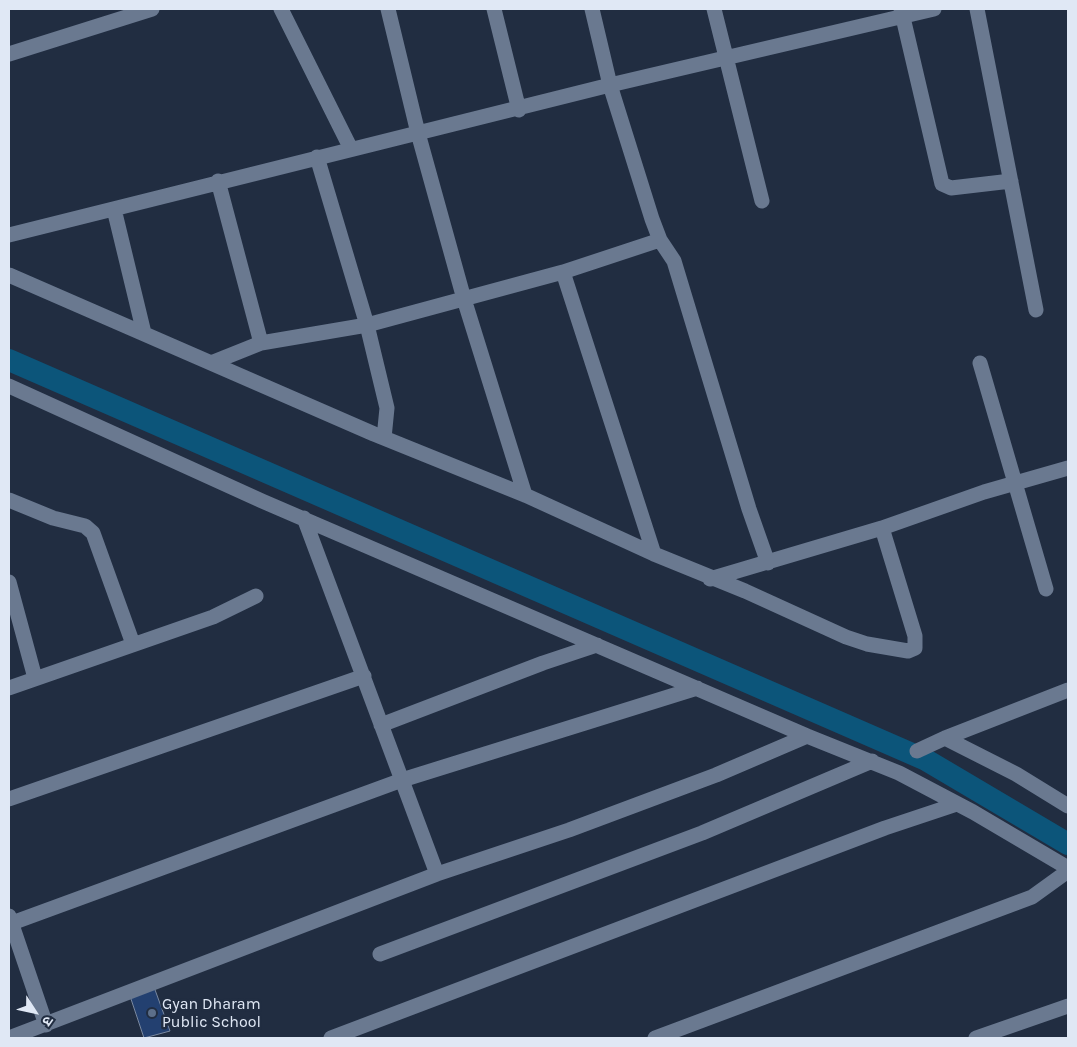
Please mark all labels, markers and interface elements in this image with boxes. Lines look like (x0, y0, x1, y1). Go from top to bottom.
north arrow (10, 987, 60, 1037)
place label: Gyan Dharam Public School (162, 994, 261, 1032)
marker: Gyan Dharam Public School (146, 1007, 158, 1019)
text: उ (38, 1013, 57, 1029)

